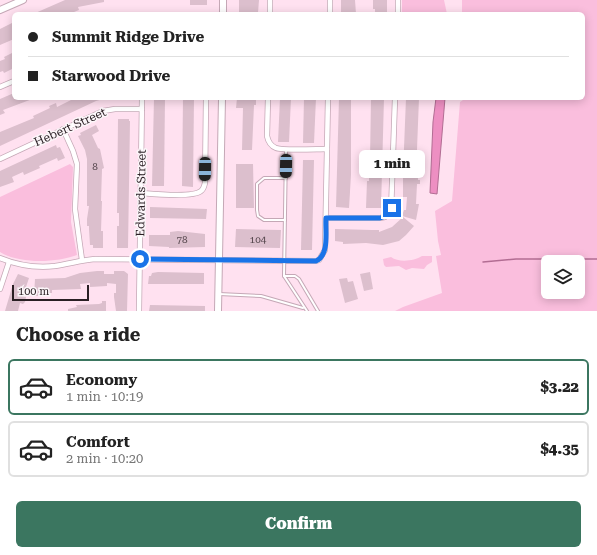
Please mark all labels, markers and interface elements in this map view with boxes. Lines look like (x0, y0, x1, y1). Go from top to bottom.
text: Summit Ridge Drive (52, 28, 204, 46)
text: Starwood Drive (52, 67, 170, 85)
street label: Hebert Street (32, 105, 109, 149)
street label: Edwards Street (133, 149, 149, 237)
callout: 1 min (359, 150, 425, 178)
car (280, 154, 292, 178)
text: 1 min (374, 156, 410, 171)
car (199, 157, 211, 181)
house number: 8 (92, 161, 98, 172)
route end (383, 199, 401, 217)
house number: 78 (176, 234, 188, 245)
house number: 104 (250, 234, 267, 245)
route start (131, 250, 149, 268)
map controls (541, 255, 585, 299)
button: layers (541, 255, 585, 299)
scale bar (12, 283, 89, 302)
text: 100 m (18, 285, 49, 298)
text: Choose a ride (16, 324, 140, 345)
icon: car (18, 369, 54, 405)
text: Economy (66, 371, 137, 389)
text: $3.22 (540, 378, 579, 396)
text: 1 min · 10:19 (66, 389, 143, 404)
icon: car (18, 431, 54, 467)
text: Comfort (66, 433, 130, 451)
text: $4.35 (540, 440, 579, 458)
text: 2 min · 10:20 (66, 451, 143, 466)
button: Confirm (16, 501, 581, 547)

